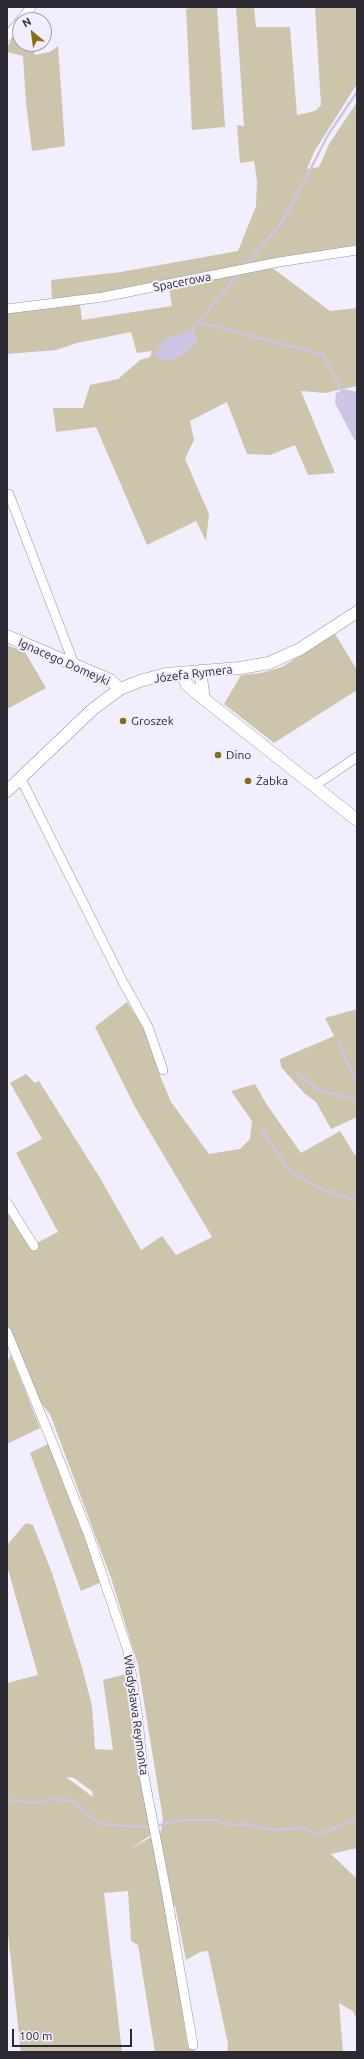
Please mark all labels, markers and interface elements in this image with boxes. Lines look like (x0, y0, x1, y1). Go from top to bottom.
north arrow (12, 12, 52, 52)
text: N (20, 15, 33, 30)
street label: Spacerowa (152, 269, 212, 295)
street label: Ignacego Domeyki (16, 635, 112, 689)
street label: Józefa Rymera (153, 662, 233, 686)
place label: Groszek (131, 714, 174, 728)
marker: Groszek (118, 716, 128, 726)
place label: Dino (226, 748, 251, 762)
marker: Dino (213, 750, 223, 760)
place label: Żabka (256, 774, 288, 788)
marker: Żabka (243, 776, 253, 786)
street label: Władysława Reymonta (120, 1654, 152, 1776)
scale bar (14, 2021, 134, 2047)
text: 100 m (19, 2029, 52, 2042)

